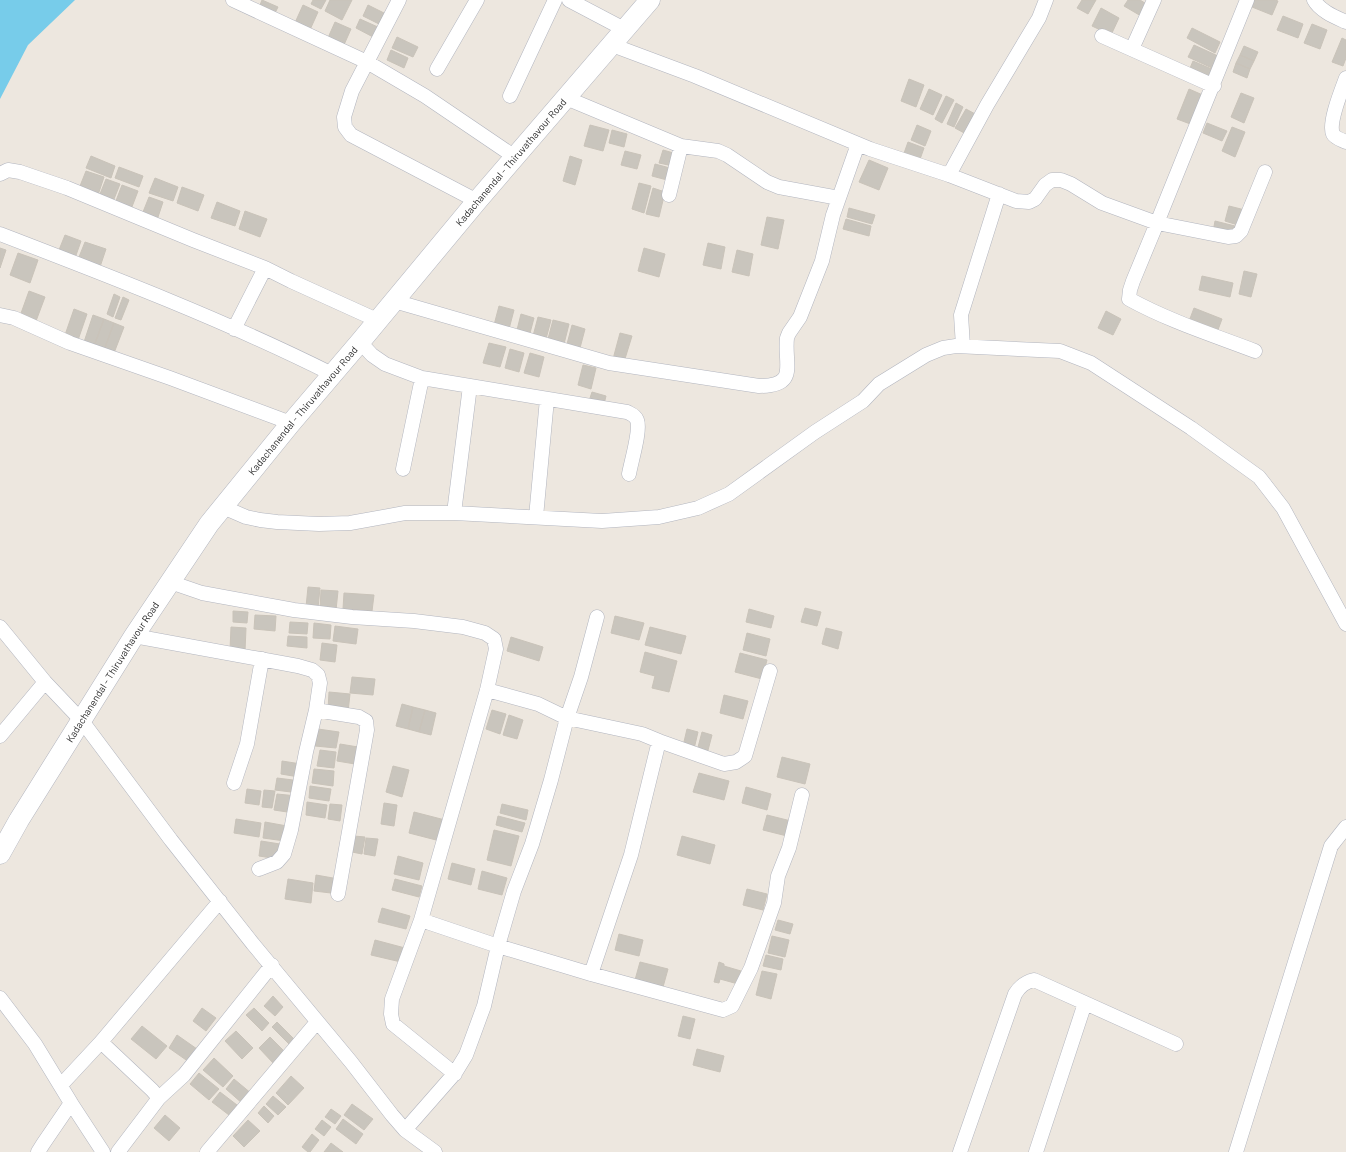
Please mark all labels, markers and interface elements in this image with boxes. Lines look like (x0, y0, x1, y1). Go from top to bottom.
street label: Kadachanendal - Thiruvathavour Road (453, 96, 569, 228)
street label: Kadachanendal - Thiruvathavour Road (245, 344, 360, 477)
street label: Kadachanendal - Thiruvathavour Road (63, 599, 161, 744)

